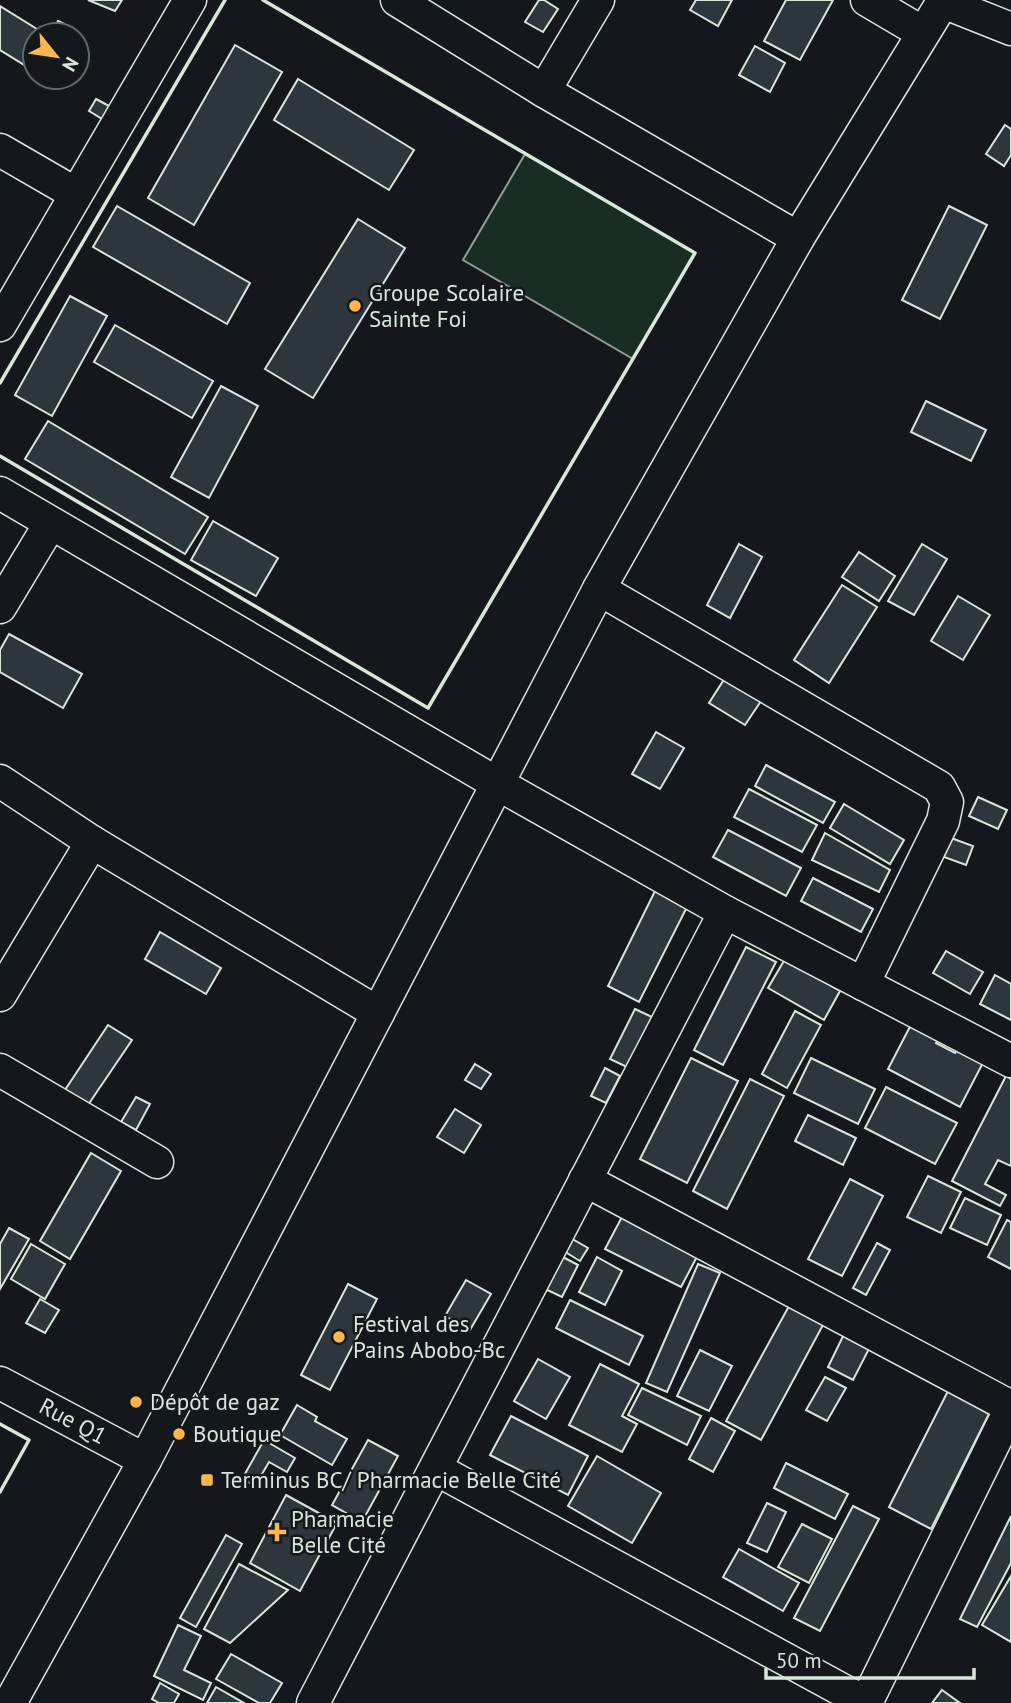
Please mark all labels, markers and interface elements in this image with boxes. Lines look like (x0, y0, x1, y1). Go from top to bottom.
north arrow (21, 21, 91, 91)
text: N (57, 53, 84, 76)
place label: Groupe Scolaire Sainte Foi (369, 278, 524, 333)
marker: Groupe Scolaire Sainte Foi (347, 298, 363, 314)
place label: Festival des Pains Abobo-Bc (353, 1309, 505, 1364)
marker: Festival des Pains Abobo-Bc (331, 1329, 347, 1345)
place label: Dépôt de gaz (150, 1387, 280, 1416)
street label: Rue Q1 (35, 1391, 112, 1450)
marker: Dépôt de gaz (128, 1394, 144, 1410)
place label: Boutique (193, 1419, 282, 1448)
marker: Boutique (171, 1426, 187, 1442)
place label: Terminus BC/ Pharmacie Belle Cité (221, 1465, 561, 1494)
marker: Terminus BC/ Pharmacie Belle Cité (199, 1472, 215, 1488)
place label: Pharmacie Belle Cité (291, 1504, 394, 1559)
marker: Pharmacie Belle Cité (269, 1524, 285, 1540)
scale bar (766, 1636, 974, 1680)
text: 50 m (776, 1647, 822, 1674)

